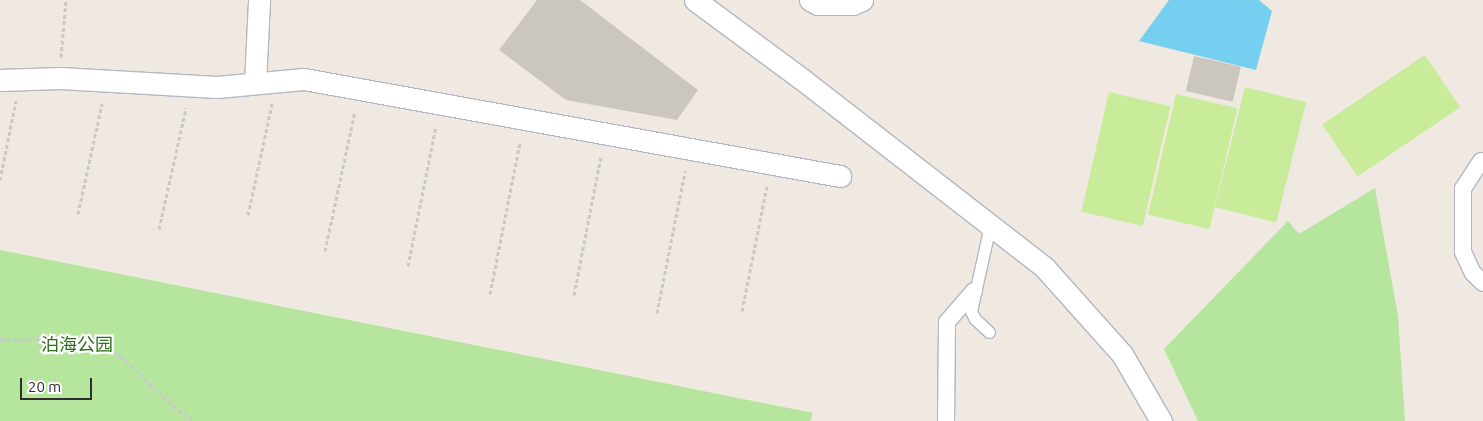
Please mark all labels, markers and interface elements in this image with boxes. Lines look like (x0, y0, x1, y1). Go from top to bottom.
park label: 泊海公园 (41, 333, 113, 355)
scale bar (22, 368, 95, 400)
text: 20 m (28, 378, 61, 395)

